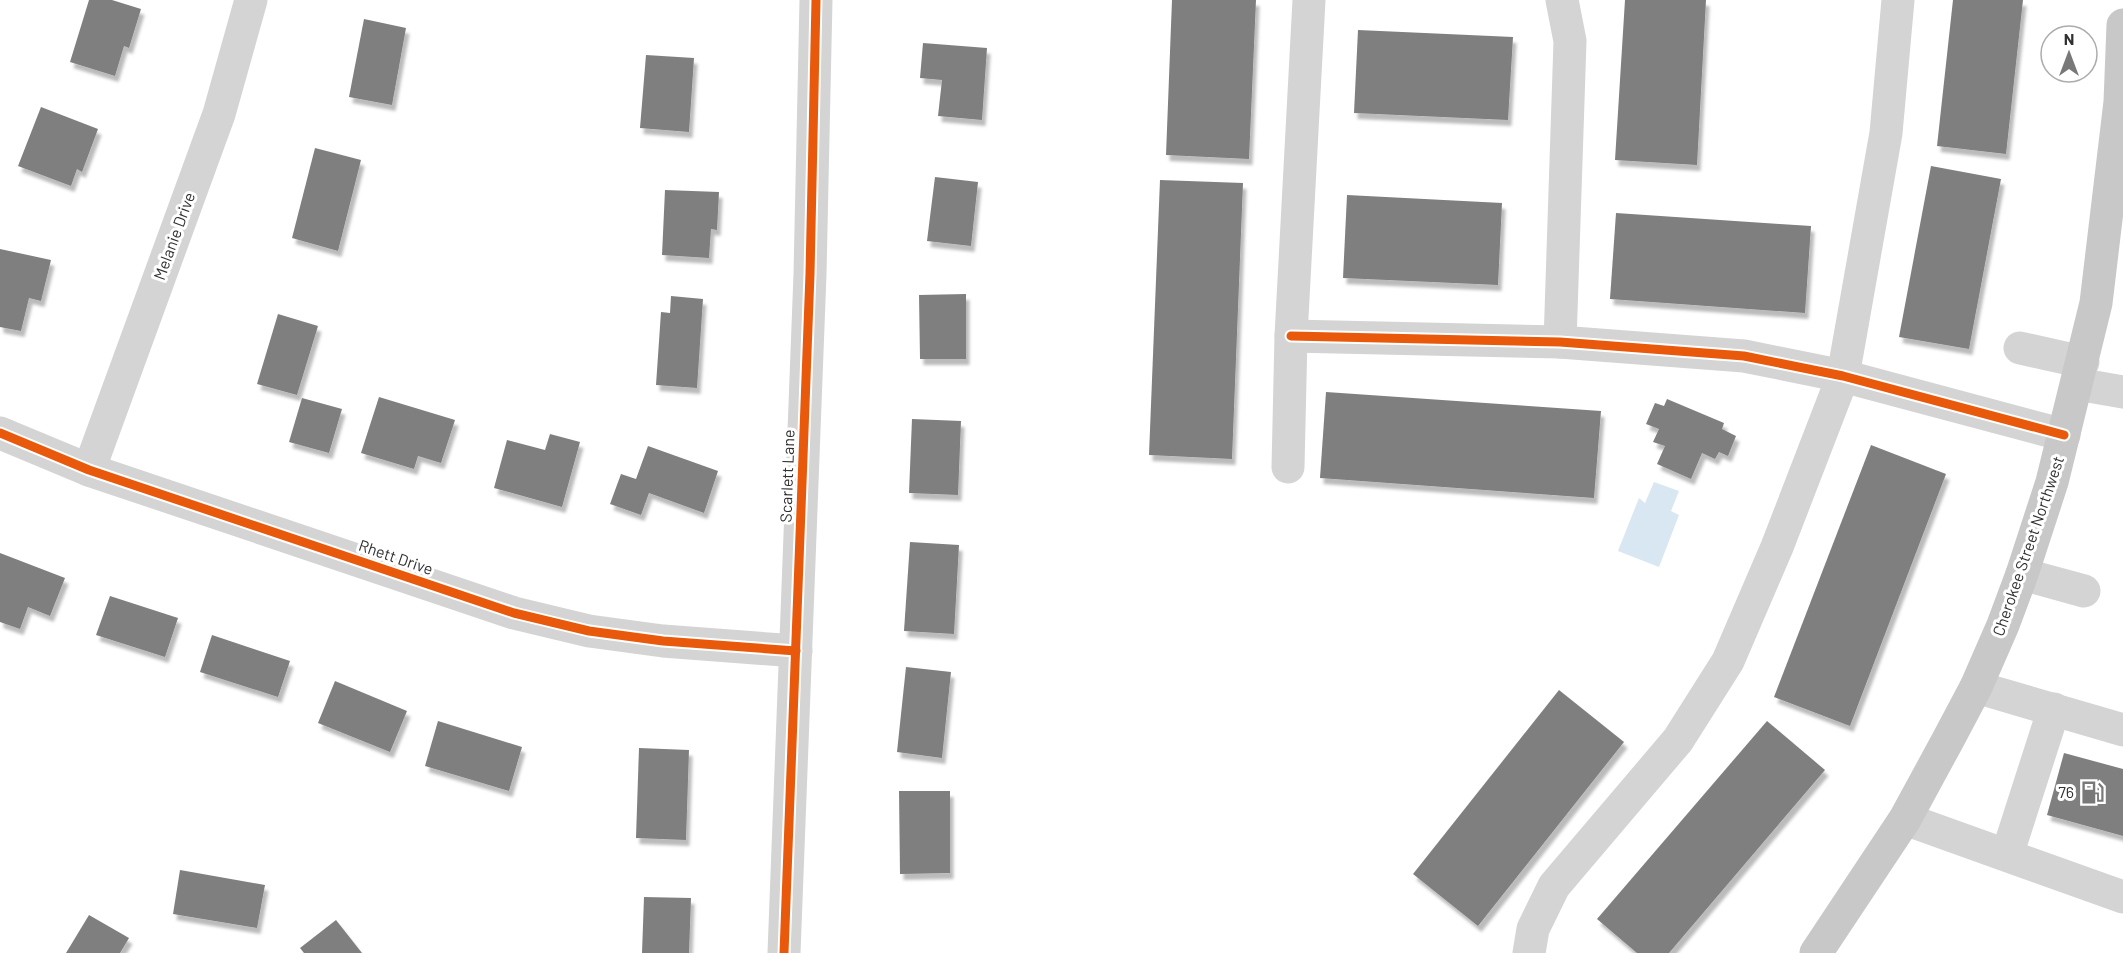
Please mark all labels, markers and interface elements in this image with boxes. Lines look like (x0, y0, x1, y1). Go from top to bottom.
north arrow (2039, 24, 2099, 84)
text: N (2064, 29, 2074, 48)
street label: Melanie Drive (149, 189, 198, 282)
street label: Scarlett Lane (775, 429, 798, 523)
street label: Cherokee Street Northwest (1988, 453, 2067, 638)
street label: Rhett Drive (357, 535, 436, 578)
fuel station icon: 76 (2079, 779, 2105, 805)
place label: 76 (2058, 782, 2074, 801)

